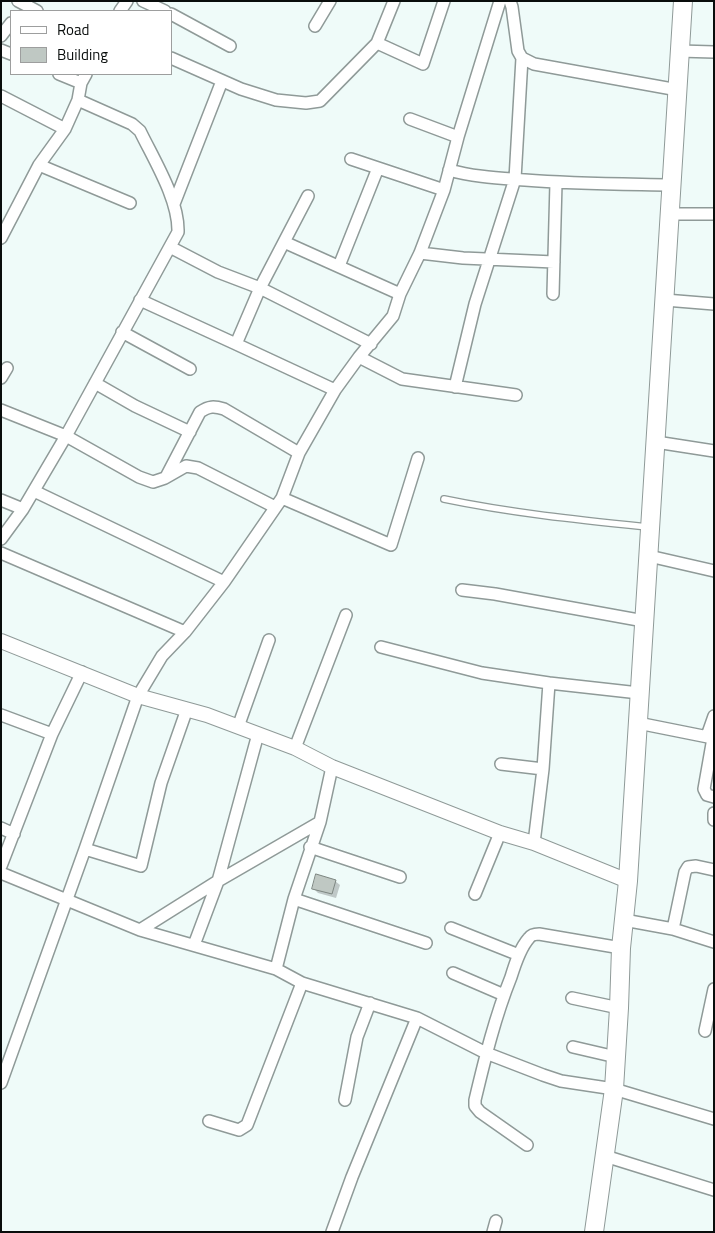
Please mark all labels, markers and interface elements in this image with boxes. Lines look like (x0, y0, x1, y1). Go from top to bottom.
legend (10, 10, 172, 75)
text: Road (57, 18, 89, 41)
text: Building (57, 43, 108, 66)

